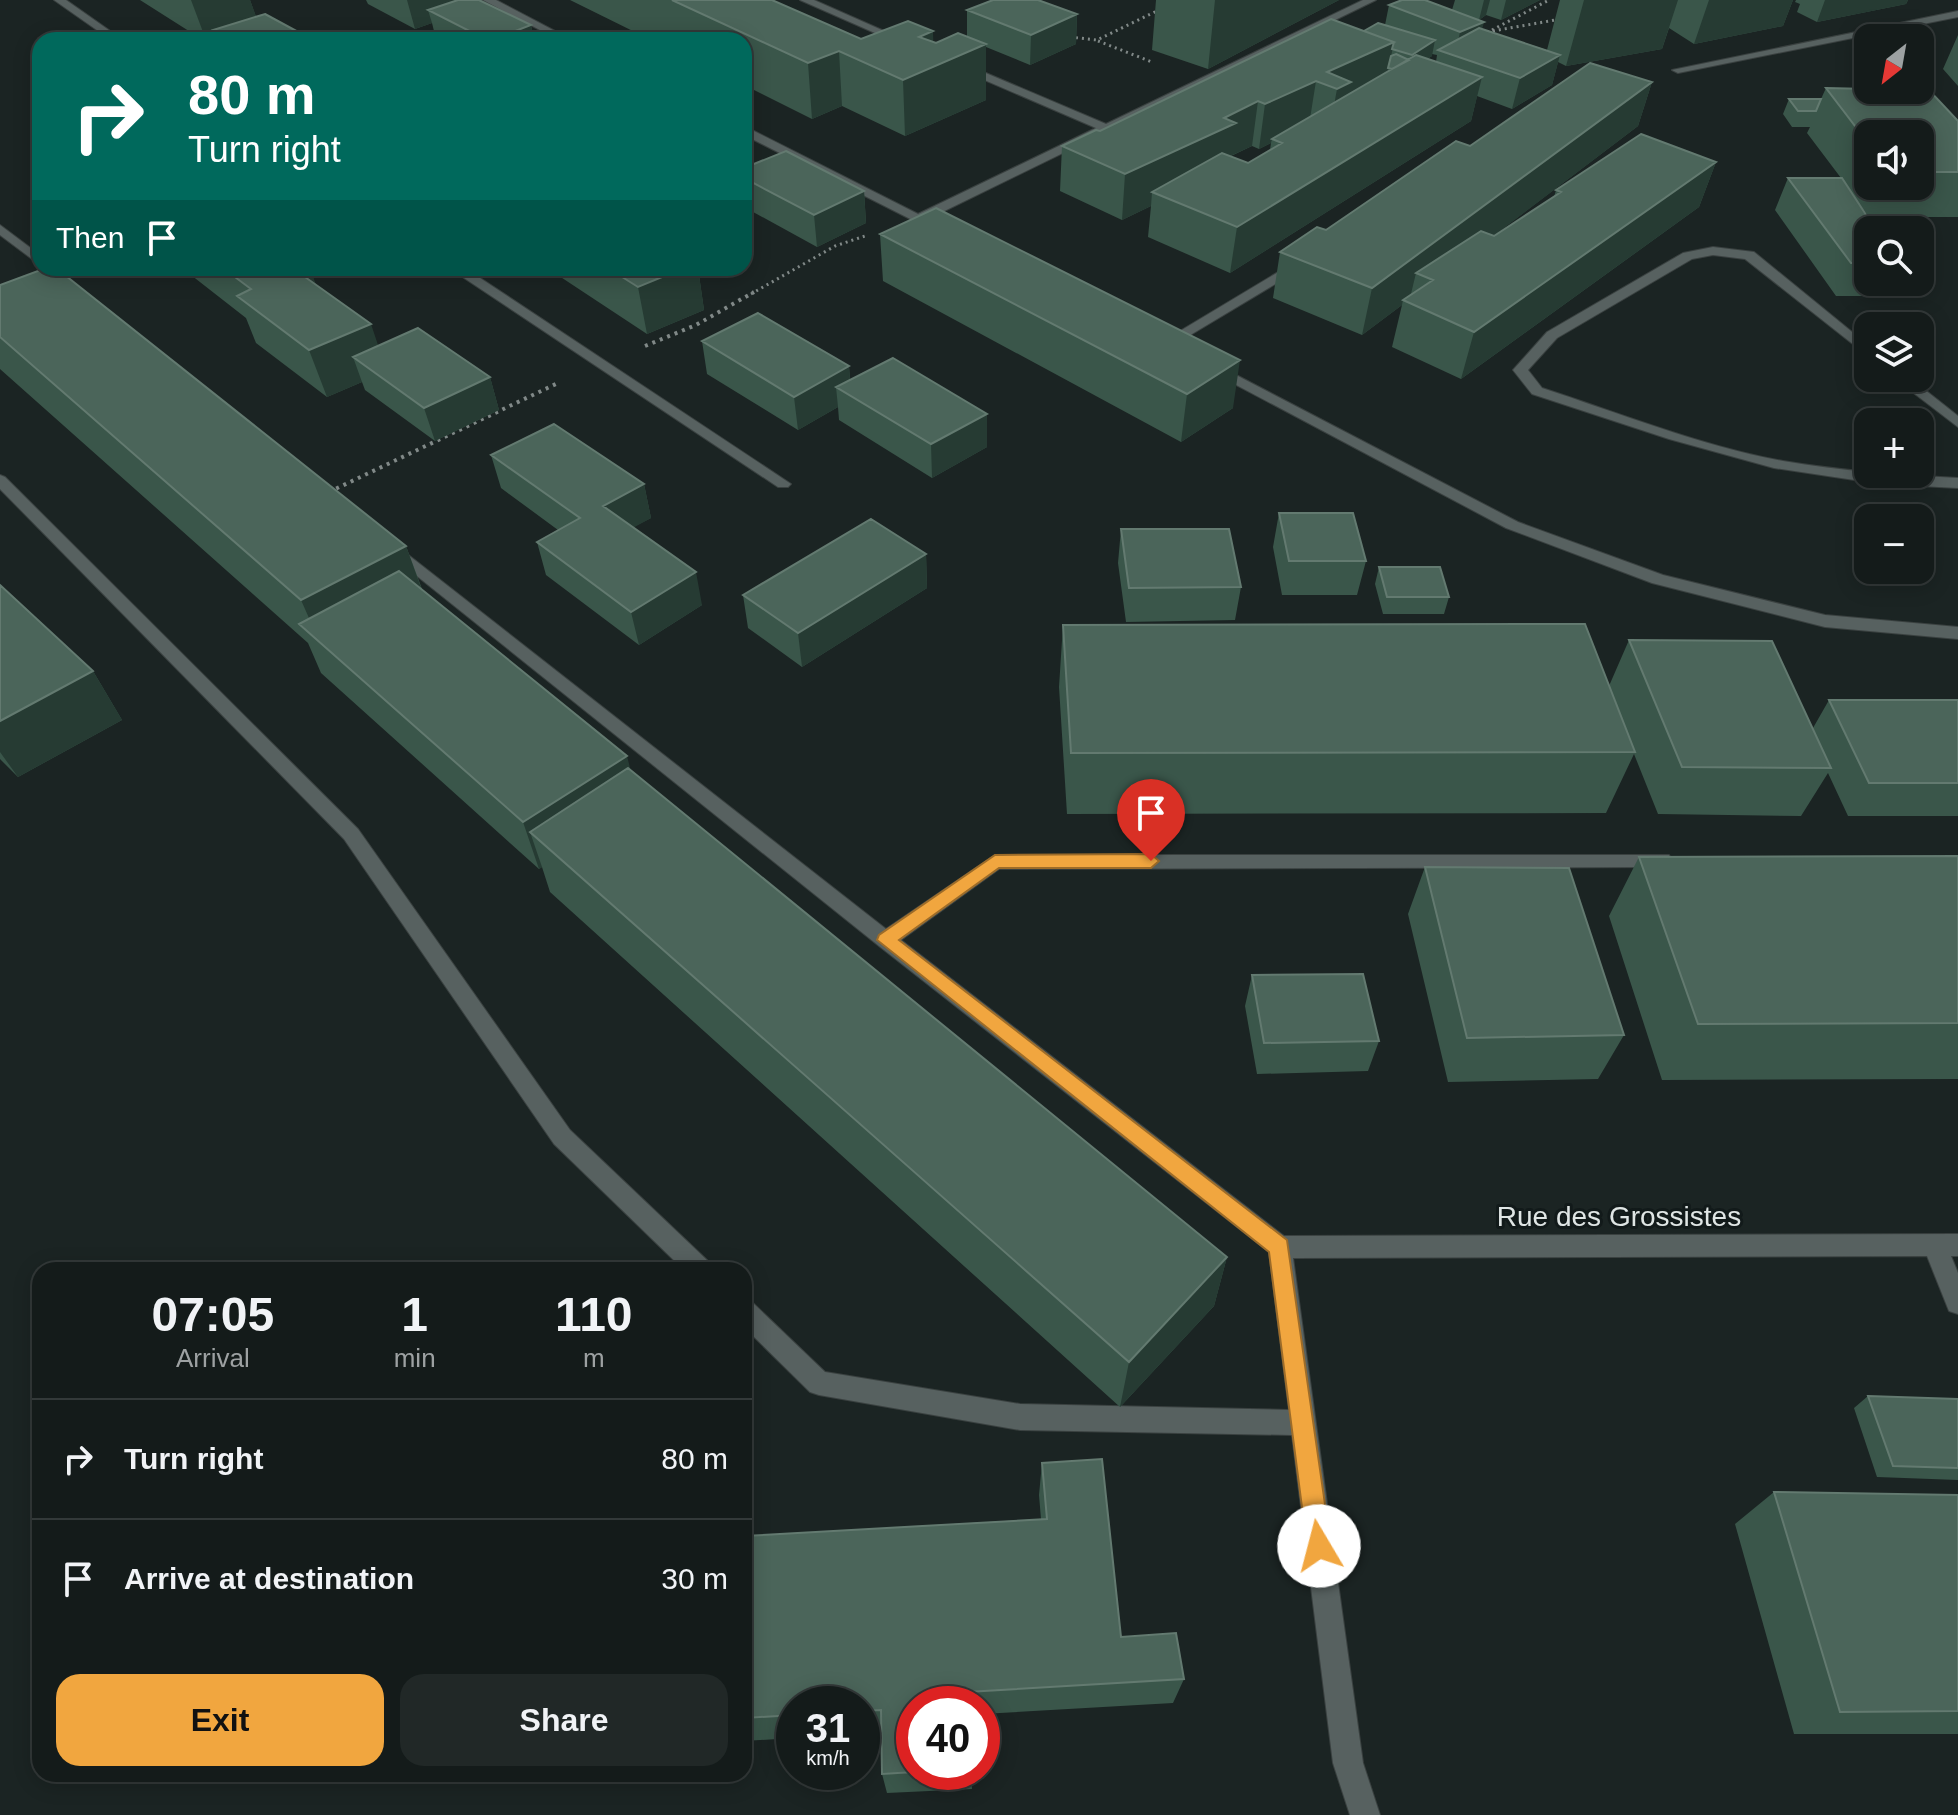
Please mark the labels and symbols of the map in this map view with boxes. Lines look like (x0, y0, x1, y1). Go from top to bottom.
north arrow (1854, 24, 1934, 104)
pin (1117, 779, 1185, 861)
street label: Rue des Grossistes (1497, 1201, 1741, 1232)
position arrow (1277, 1504, 1361, 1588)
speed limit sign: 40 (896, 1686, 1000, 1790)

